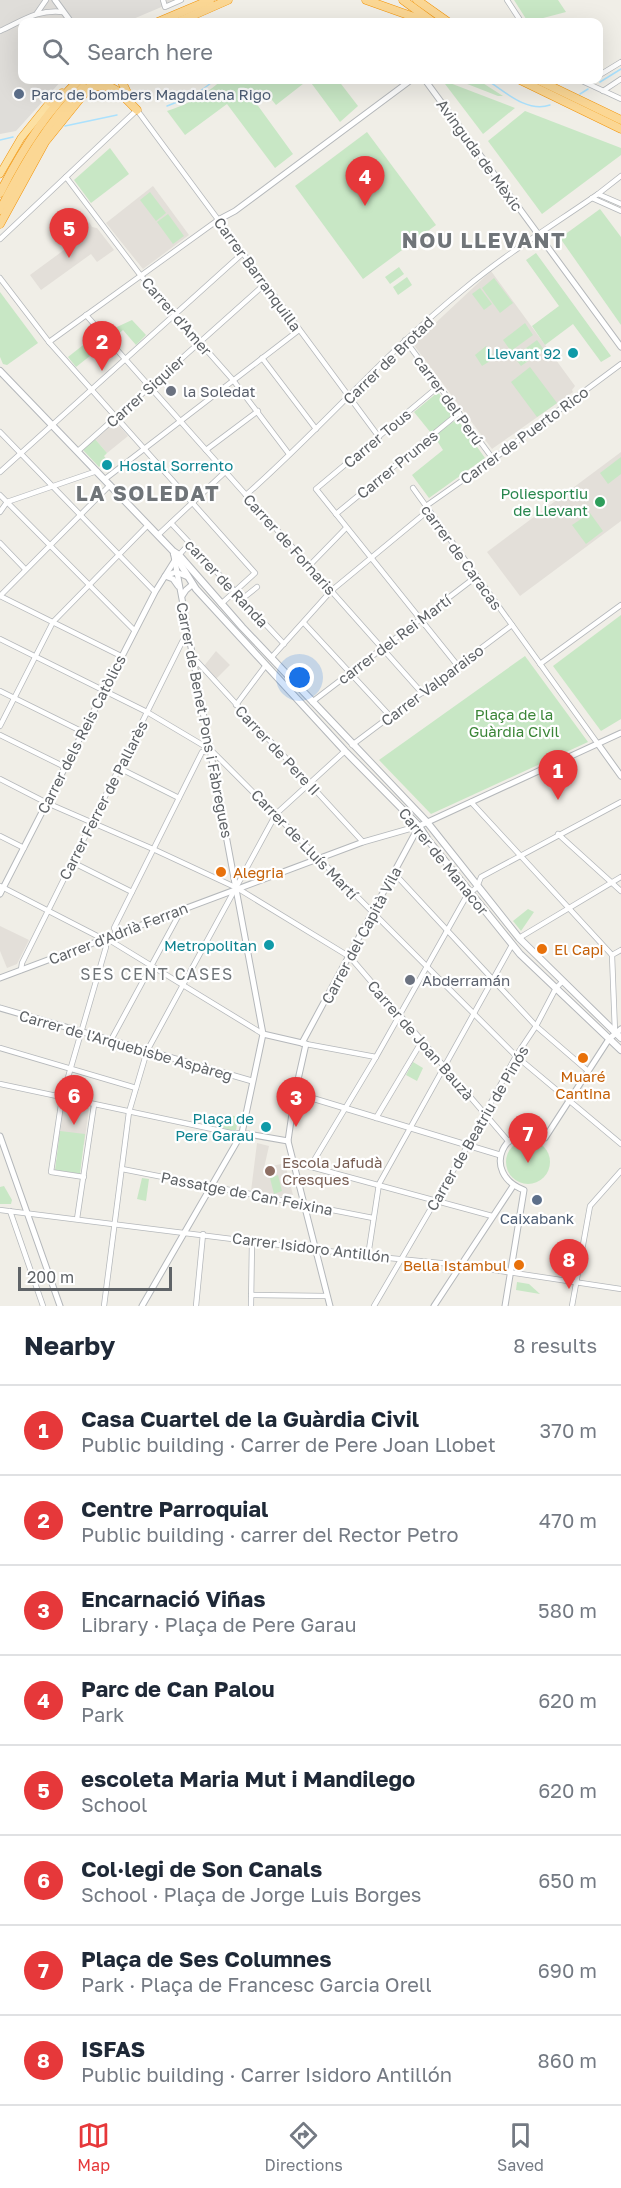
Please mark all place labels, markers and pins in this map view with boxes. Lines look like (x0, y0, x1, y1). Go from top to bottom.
place label: Parc de bombers Magdalena Rigo (31, 85, 271, 103)
marker: Parc de bombers Magdalena Rigo (12, 87, 26, 101)
pin: 4 (346, 156, 385, 206)
pin: 5 (50, 208, 88, 258)
pin: 2 (82, 322, 122, 371)
place label: Llevant 92 (487, 344, 561, 362)
marker: Llevant 92 (566, 346, 580, 360)
place label: la Soledat (183, 382, 256, 400)
marker: la Soledat (164, 384, 178, 398)
place label: Hostal Sorrento (119, 456, 233, 474)
marker: Hostal Sorrento (100, 458, 114, 472)
place label: Poliesportiu de Llevant (500, 484, 588, 519)
marker: Poliesportiu de Llevant (593, 495, 607, 509)
pin: 1 (538, 750, 578, 800)
place label: Alegria (233, 863, 284, 881)
marker: Alegria (214, 865, 228, 879)
place label: Metropolitan (164, 936, 257, 954)
marker: Metropolitan (262, 938, 276, 952)
place label: El Capi (554, 940, 604, 958)
marker: El Capi (535, 942, 549, 956)
place label: Abderramán (422, 971, 510, 989)
marker: Abderramán (403, 973, 417, 987)
marker: Muaré Cantina (576, 1051, 590, 1065)
place label: Muaré Cantina (555, 1067, 611, 1102)
pin: 6 (54, 1076, 94, 1125)
pin: 3 (276, 1078, 316, 1127)
place label: Plaça de Pere Garau (175, 1109, 254, 1144)
pin: 7 (508, 1114, 548, 1163)
marker: Plaça de Pere Garau (259, 1120, 273, 1134)
place label: Escola Jafudà Cresques (282, 1153, 382, 1188)
marker: Escola Jafudà Cresques (263, 1164, 277, 1178)
marker: Caixabank (530, 1193, 544, 1207)
place label: Caixabank (500, 1209, 575, 1227)
pin: 8 (550, 1240, 588, 1289)
place label: Bella Istambul (403, 1256, 507, 1274)
marker: Bella Istambul (512, 1258, 526, 1272)

